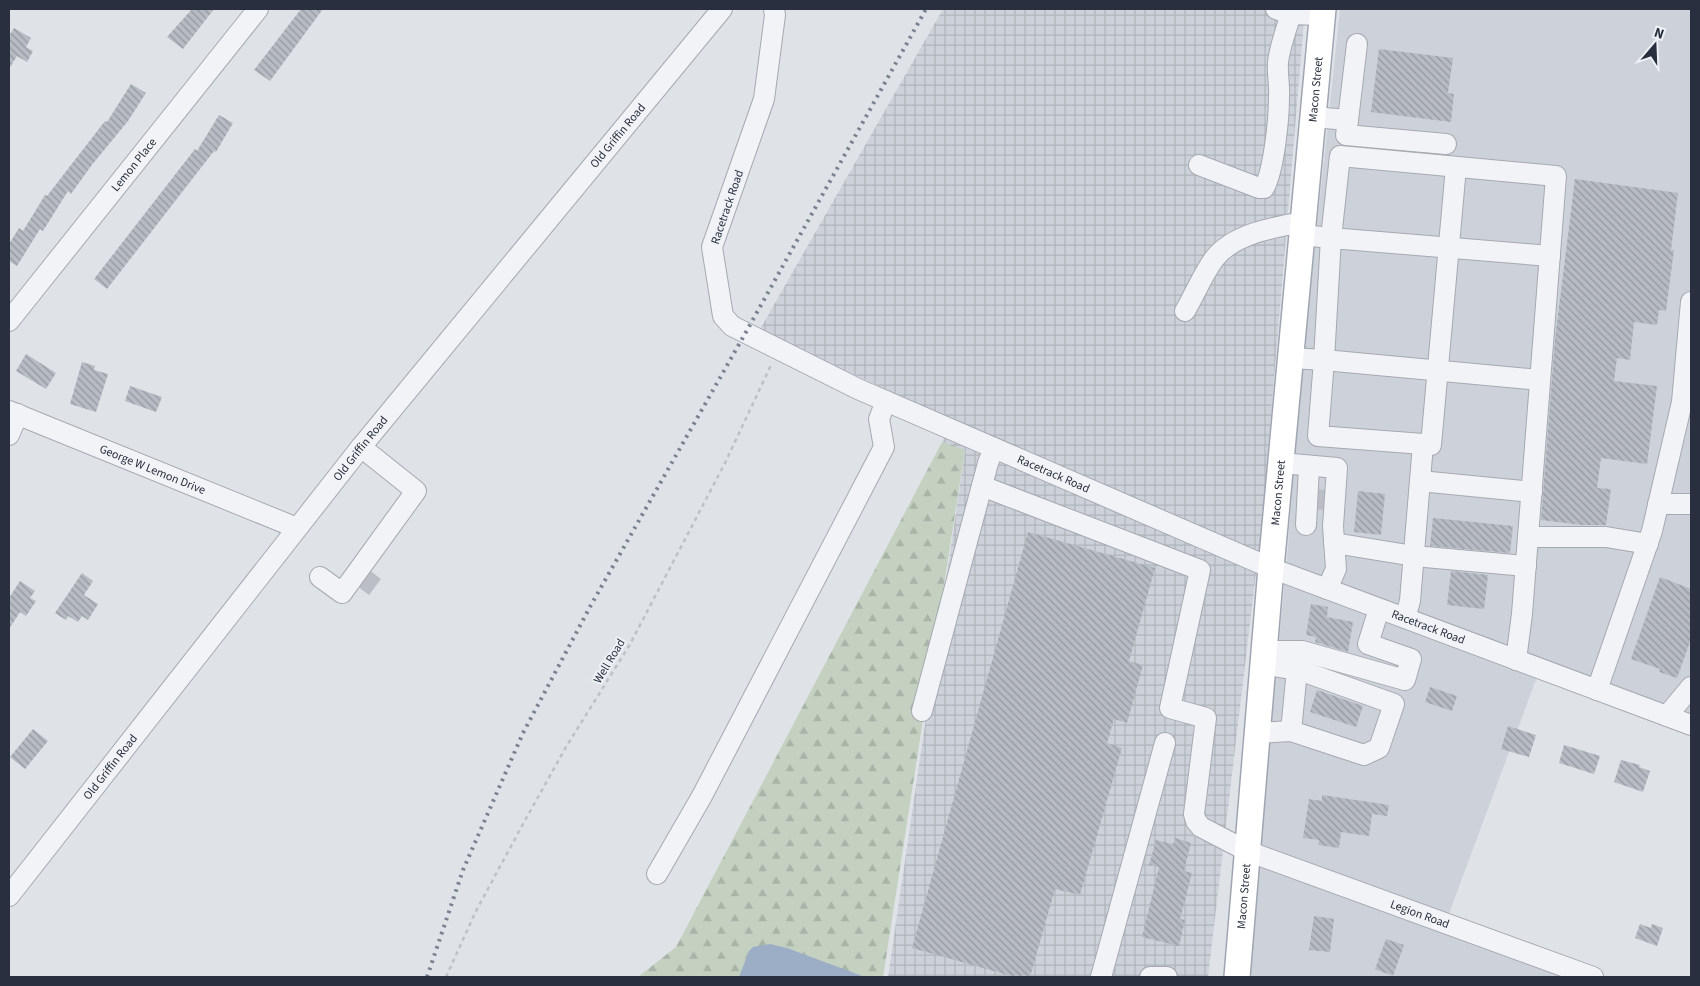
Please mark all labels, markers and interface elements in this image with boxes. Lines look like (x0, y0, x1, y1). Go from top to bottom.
north arrow (1630, 20, 1680, 70)
text: N (1651, 23, 1667, 45)
street label: Macon Street (1305, 56, 1328, 123)
street label: Old Griffin Road (586, 100, 650, 172)
street label: Lemon Place (107, 135, 161, 195)
street label: Racetrack Road (707, 168, 748, 247)
street label: Old Griffin Road (329, 412, 392, 485)
street label: George W Lemon Drive (97, 441, 208, 499)
street label: Racetrack Road (1014, 451, 1092, 497)
street label: Macon Street (1267, 459, 1290, 526)
street label: Racetrack Road (1389, 606, 1468, 649)
street label: Well Road (589, 636, 630, 687)
street label: Old Griffin Road (79, 731, 142, 804)
street label: Macon Street (1233, 863, 1255, 930)
street label: Legion Road (1388, 896, 1452, 933)

